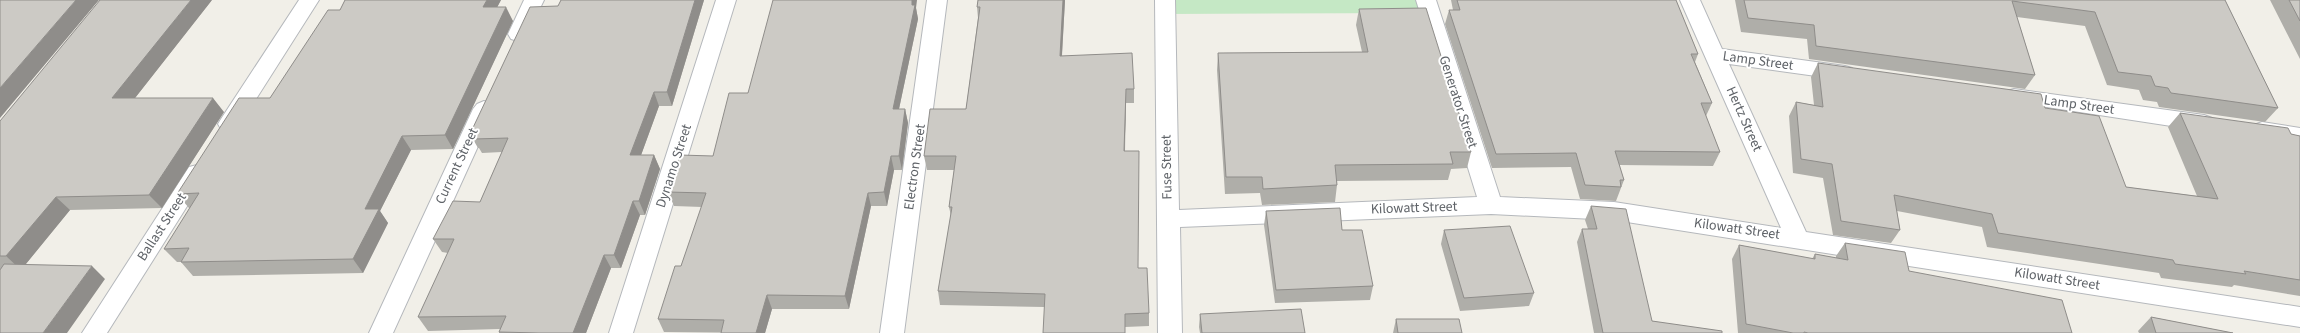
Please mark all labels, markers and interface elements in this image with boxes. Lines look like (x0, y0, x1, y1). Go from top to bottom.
street label: Lamp Street (1721, 46, 1795, 76)
street label: Generator Street (1434, 53, 1482, 151)
street label: Hertz Street (1721, 83, 1767, 155)
street label: Lamp Street (2042, 90, 2116, 120)
street label: Dynamo Street (651, 121, 697, 210)
street label: Electron Street (899, 122, 931, 211)
street label: Current Street (431, 124, 484, 208)
street label: Fuse Street (1156, 134, 1178, 200)
street label: Ballast Street (132, 189, 192, 265)
street label: Kilowatt Street (1370, 196, 1458, 220)
street label: Kilowatt Street (1693, 213, 1781, 245)
street label: Kilowatt Street (2013, 262, 2102, 296)

